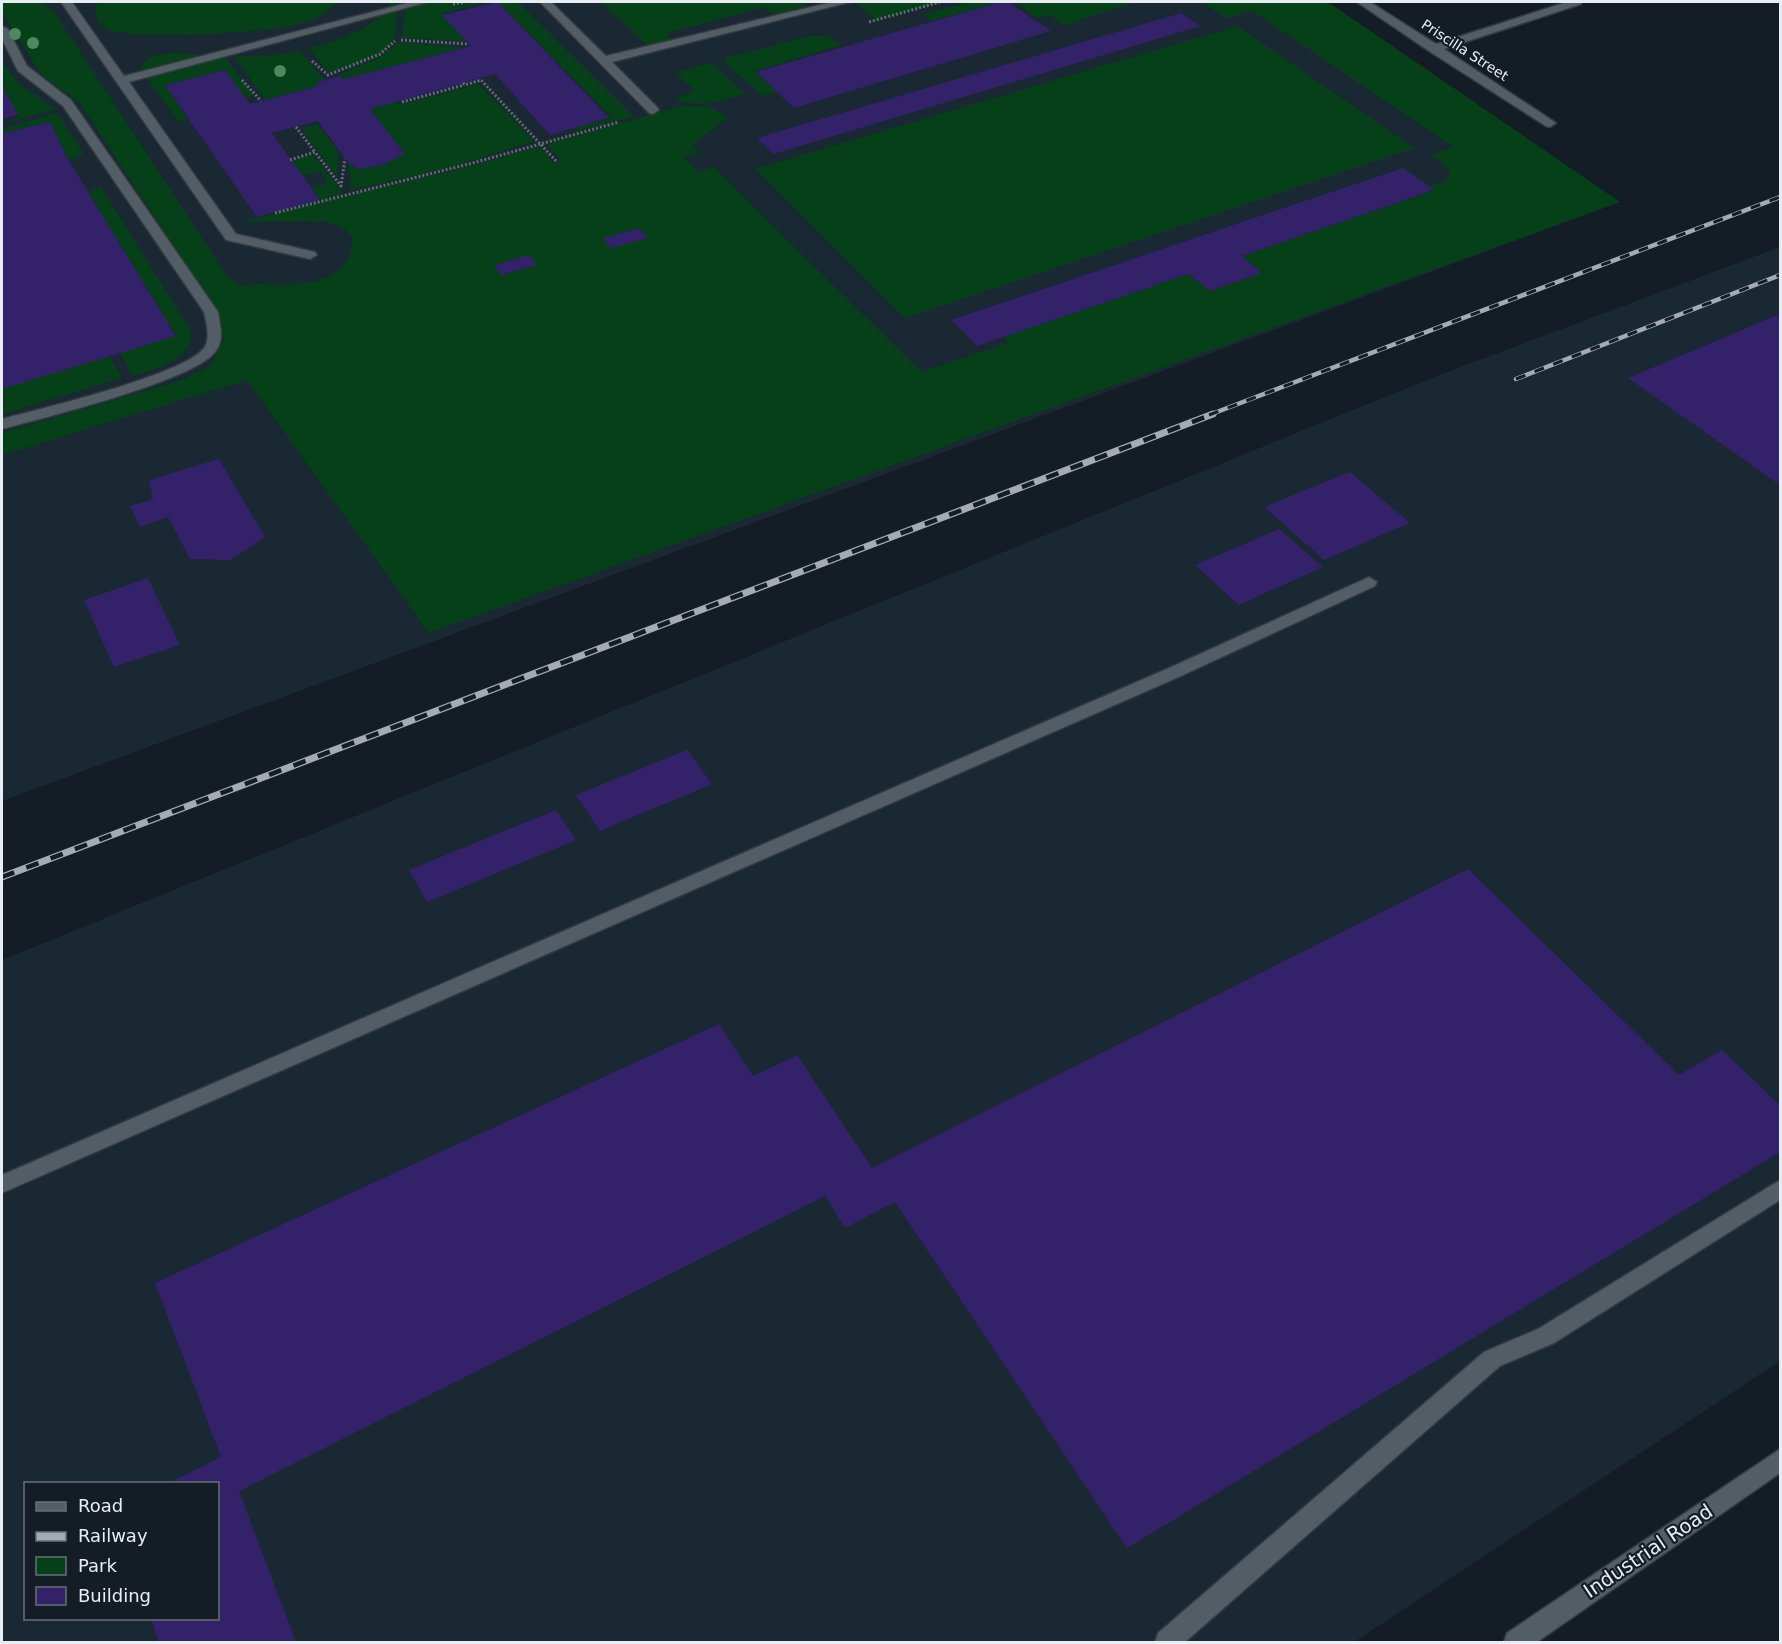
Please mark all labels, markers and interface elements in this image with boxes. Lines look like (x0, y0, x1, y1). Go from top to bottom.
street label: Priscilla Street (1419, 16, 1512, 84)
legend (24, 1482, 219, 1620)
text: Road (78, 1495, 123, 1516)
street label: Industrial Road (1579, 1499, 1717, 1603)
text: Railway (78, 1525, 148, 1546)
text: Park (78, 1555, 117, 1576)
text: Building (78, 1585, 151, 1606)

